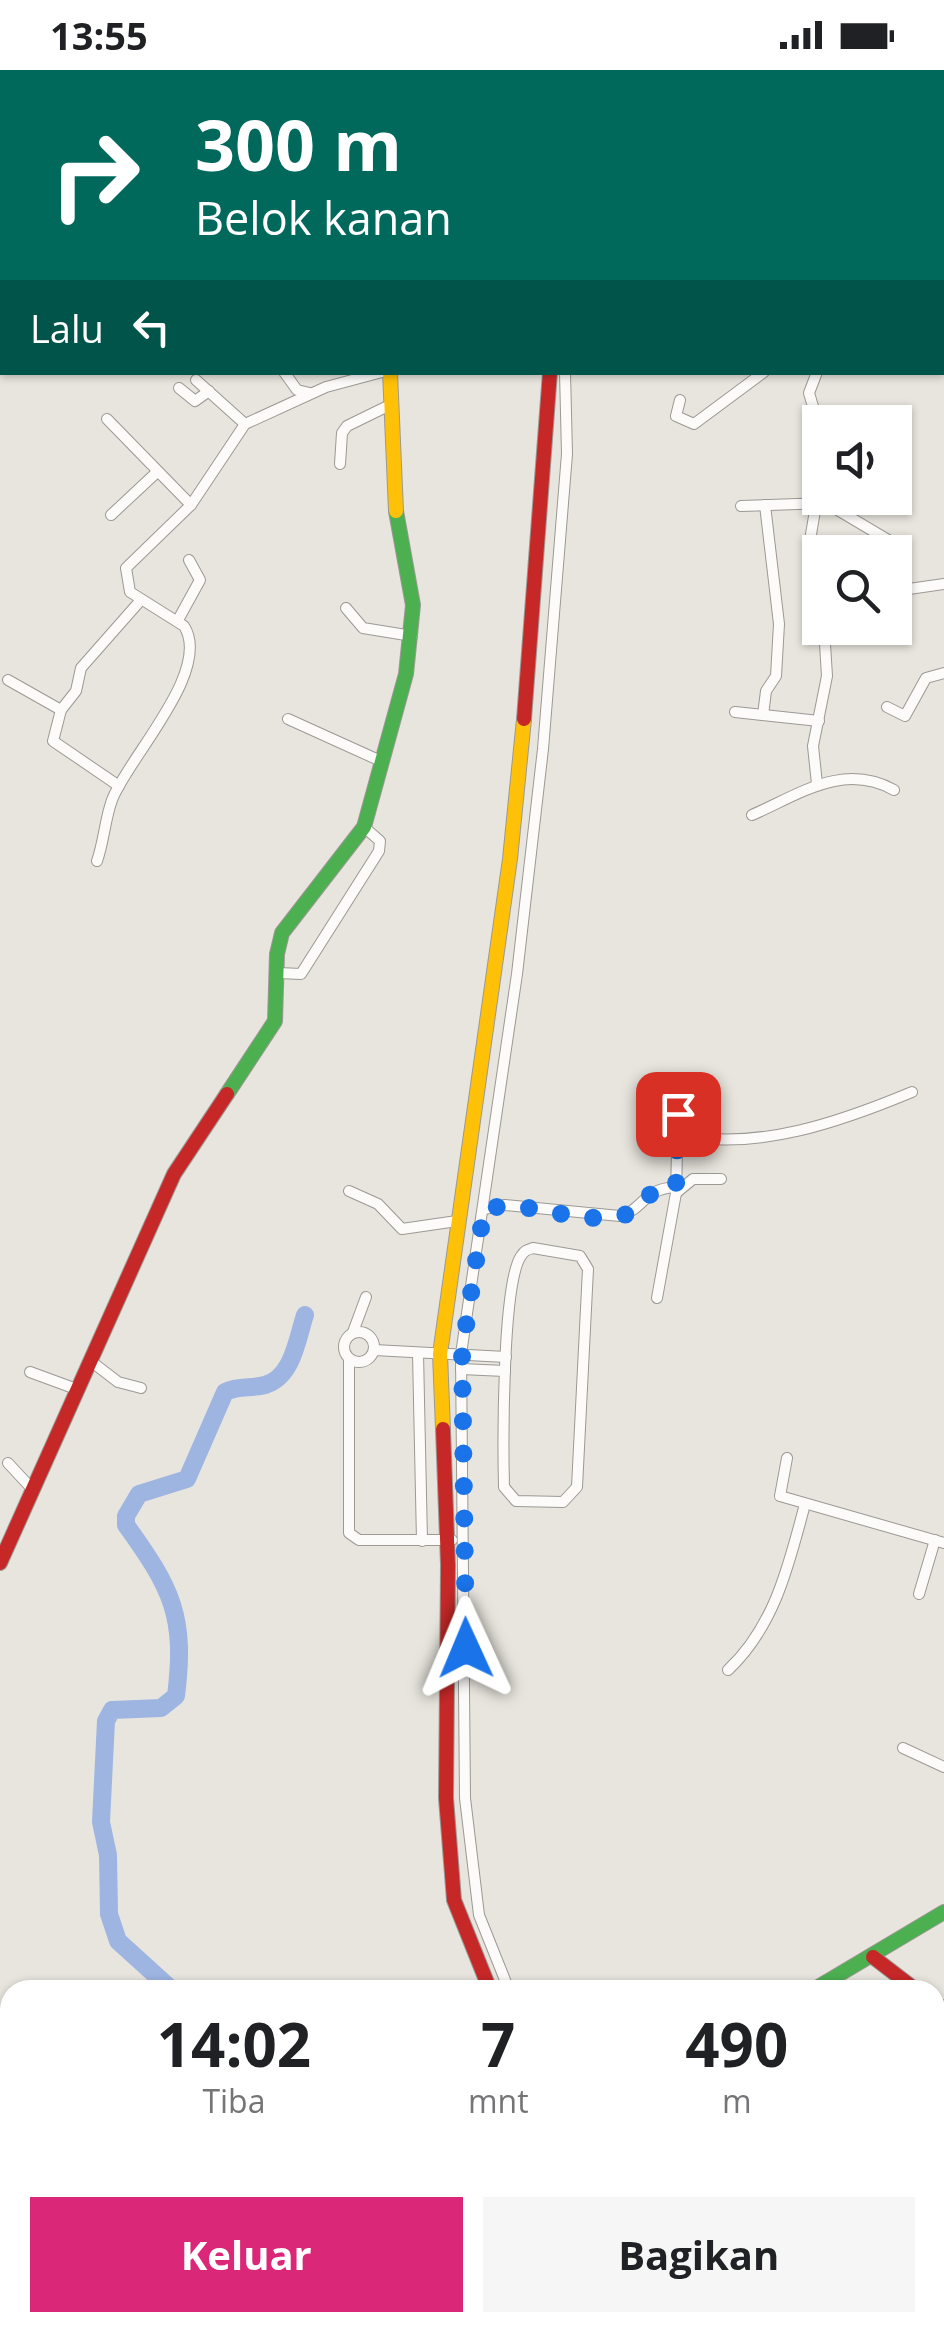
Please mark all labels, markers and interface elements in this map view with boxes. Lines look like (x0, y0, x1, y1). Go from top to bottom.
text: 13:55 (50, 9, 148, 61)
text: 300 m (195, 96, 402, 192)
icon: right (30, 110, 160, 240)
text: Belok kanan (195, 187, 452, 248)
icon: left (124, 300, 179, 355)
text: Lalu (30, 302, 104, 354)
map controls (802, 405, 912, 645)
button: sound (802, 405, 912, 515)
button: search (802, 535, 912, 645)
pin (636, 1072, 721, 1157)
icon: arrive (651, 1087, 706, 1142)
position arrow (414, 1596, 518, 1700)
text: 14:02 (157, 2003, 311, 2085)
text: 7 (481, 2003, 515, 2085)
text: 490 (685, 2003, 788, 2085)
text: Tiba (202, 2079, 265, 2122)
text: mnt (468, 2079, 529, 2122)
text: m (722, 2079, 752, 2122)
button: Keluar (30, 2197, 463, 2312)
button: Bagikan (483, 2197, 915, 2312)

